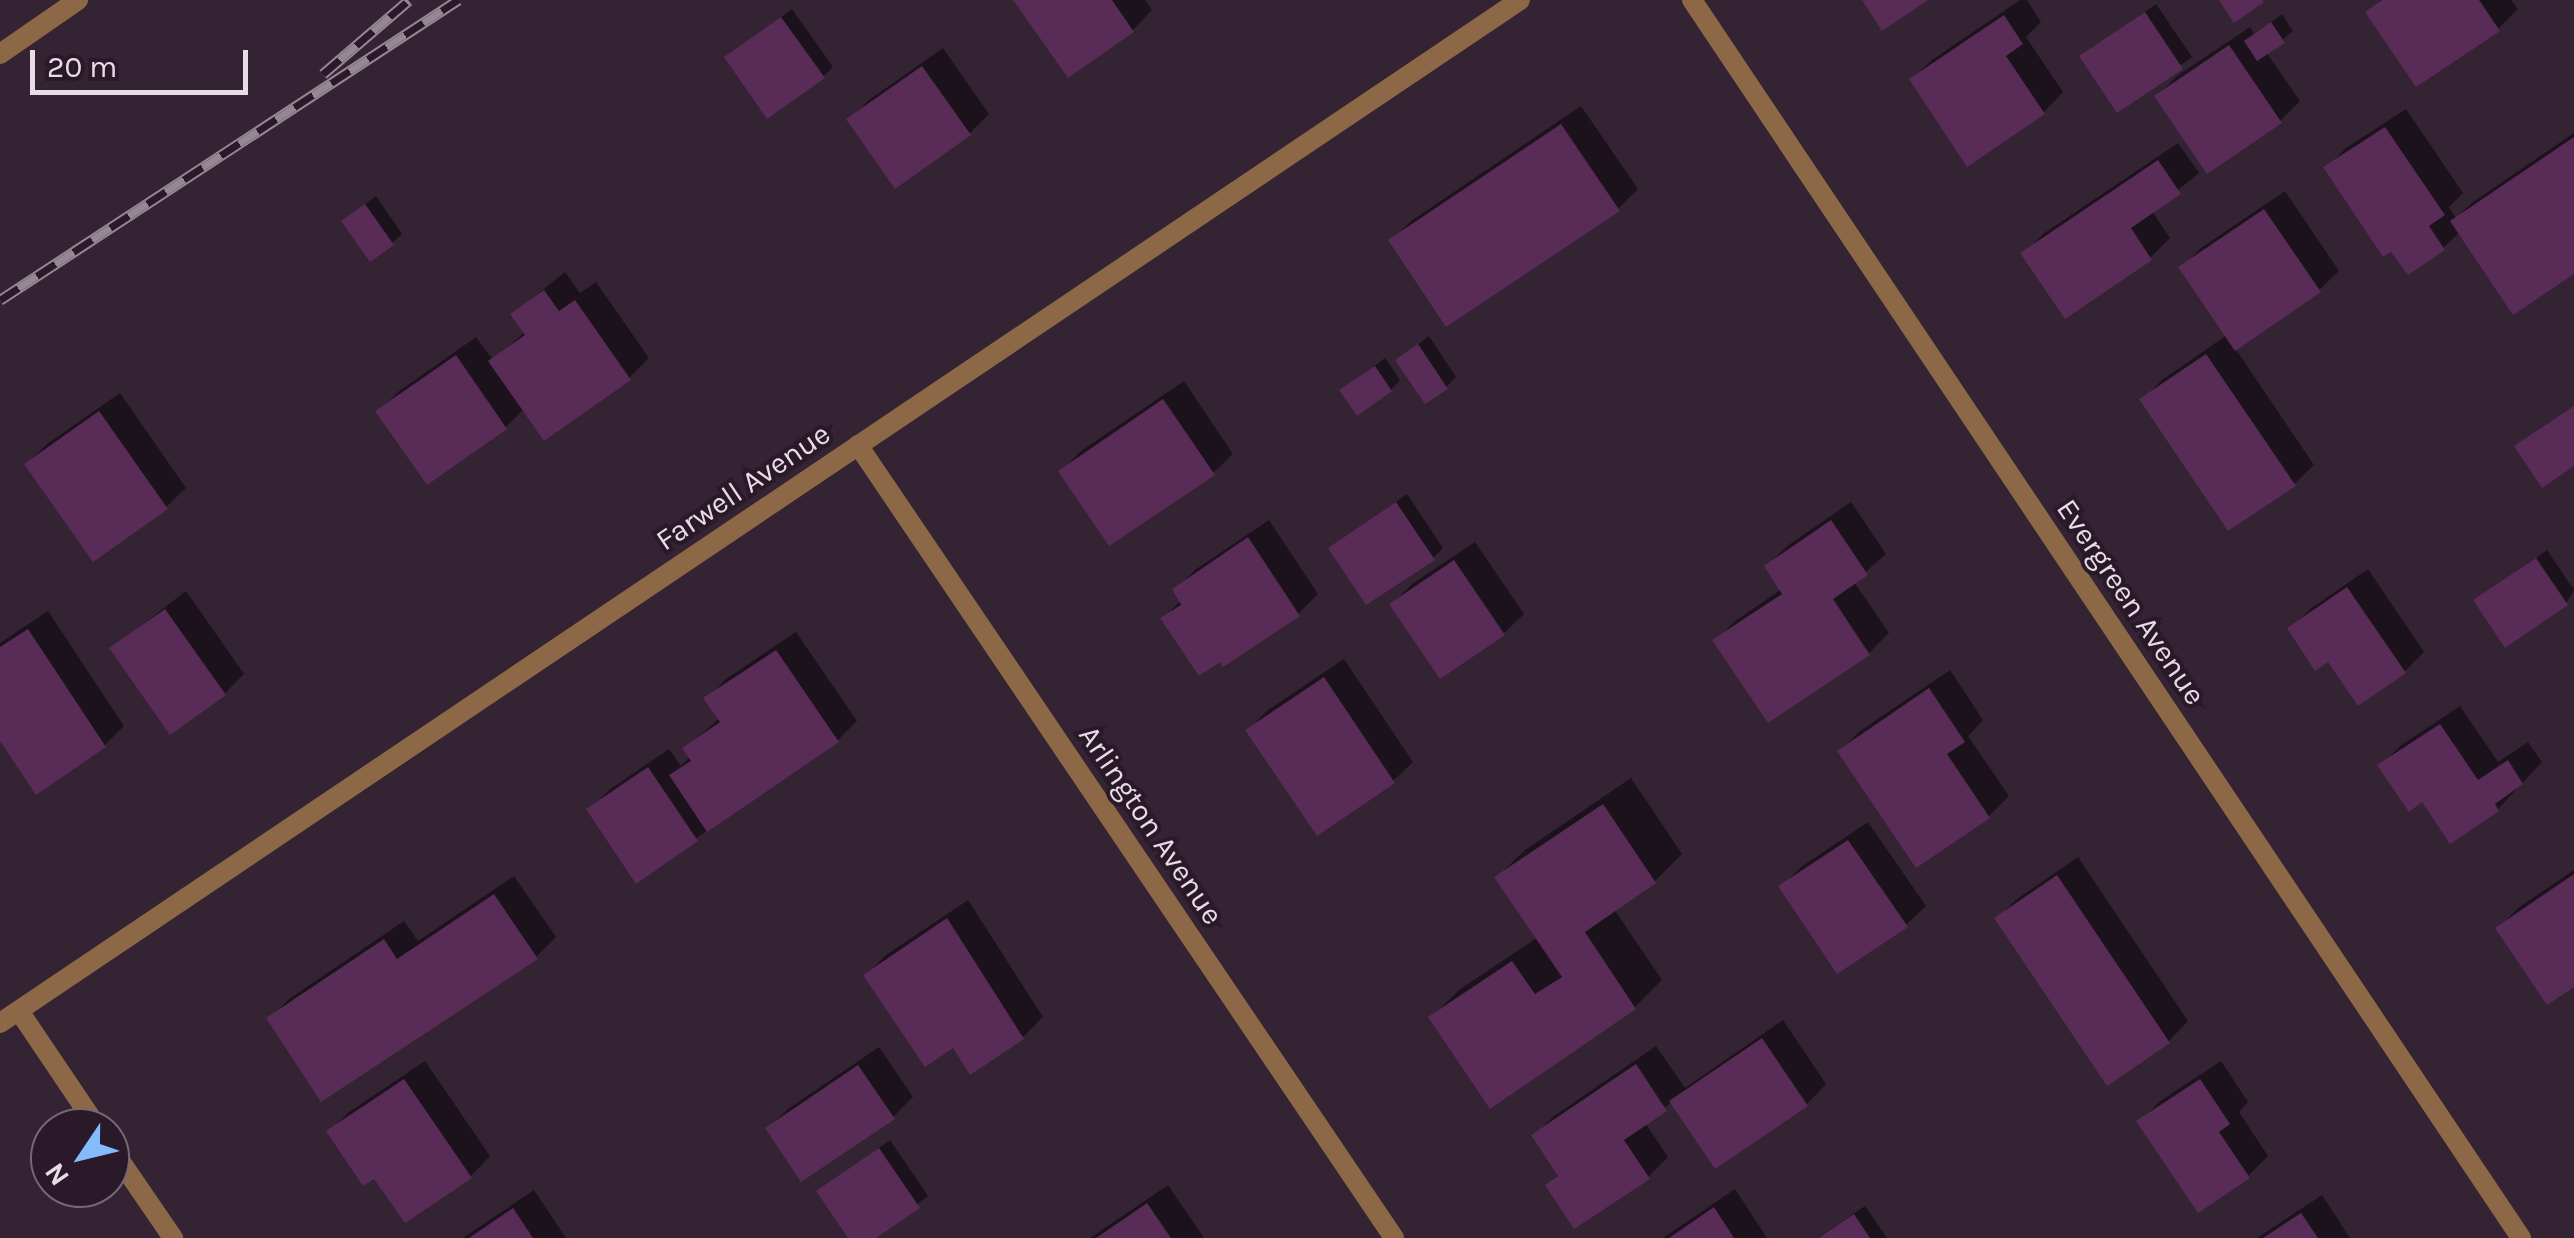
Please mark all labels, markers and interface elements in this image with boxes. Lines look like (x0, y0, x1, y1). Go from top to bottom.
scale bar (35, 30, 252, 92)
text: 20 m (47, 49, 117, 85)
street label: Farwell Avenue (649, 416, 837, 558)
street label: Evergreen Avenue (2049, 492, 2213, 712)
street label: Arlington Avenue (1071, 719, 1231, 931)
north arrow (30, 1108, 130, 1208)
text: N (37, 1157, 76, 1192)

